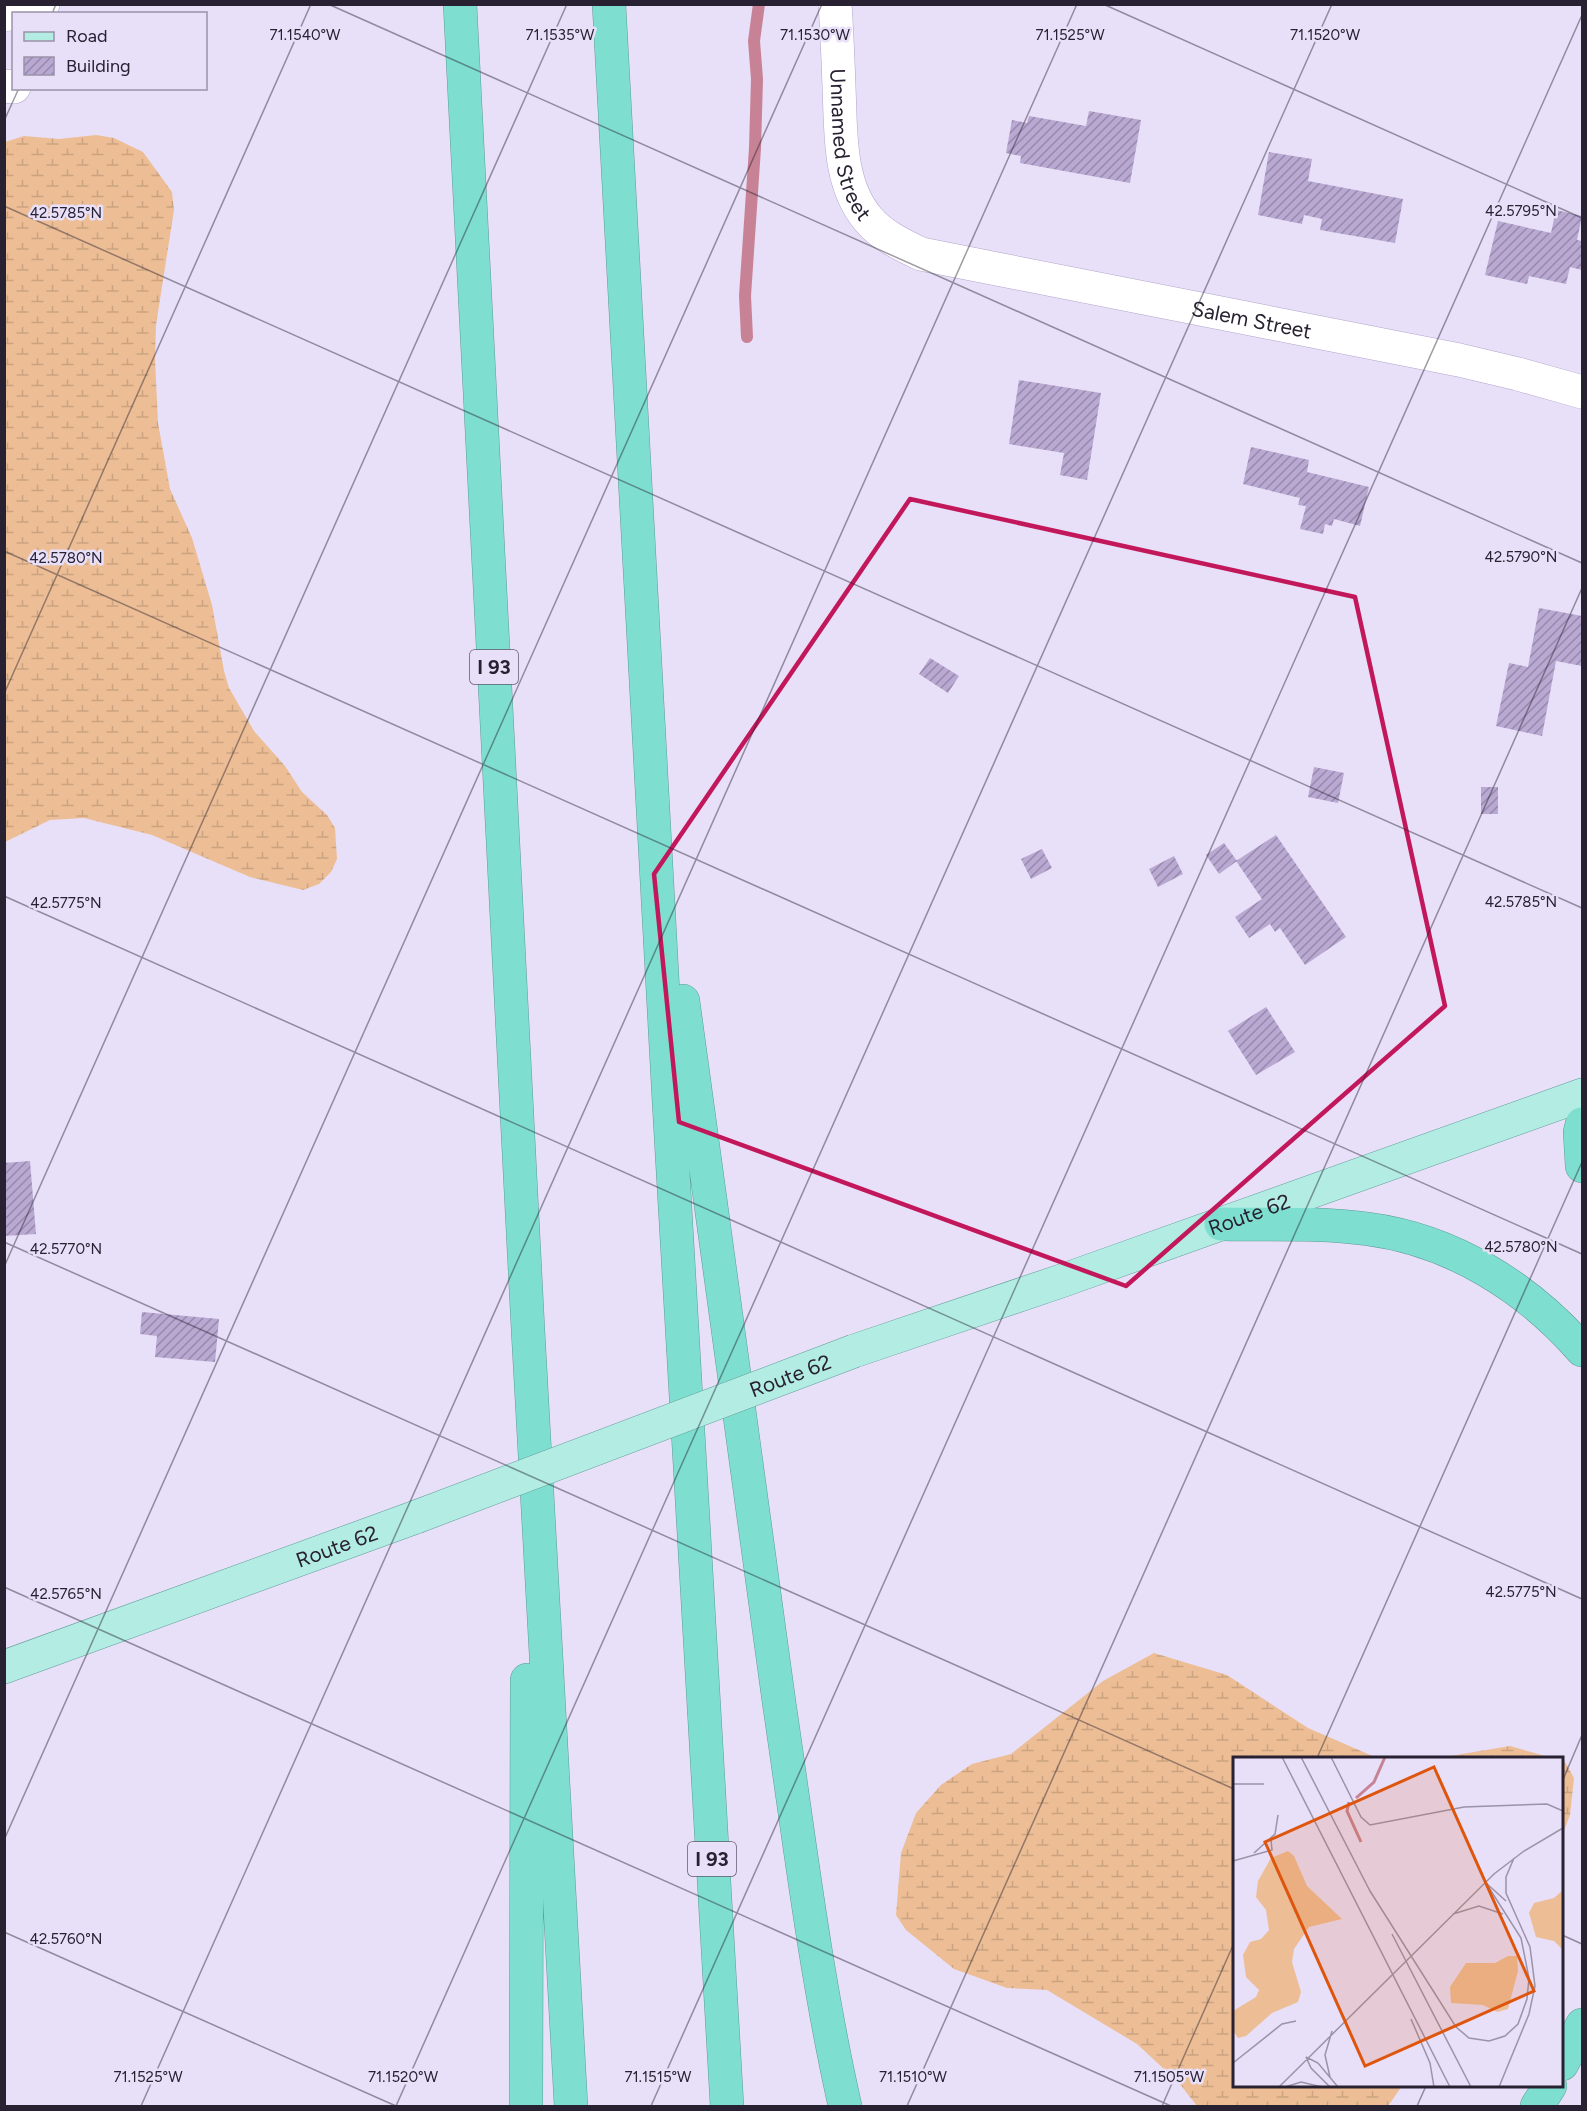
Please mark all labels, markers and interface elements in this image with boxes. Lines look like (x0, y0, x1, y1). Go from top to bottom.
legend (12, 12, 207, 90)
text: Road (66, 25, 107, 47)
text: 71.1540°W (269, 26, 341, 44)
text: 71.1535°W (526, 26, 595, 44)
text: 71.1530°W (780, 26, 851, 44)
text: 71.1525°W (1035, 26, 1105, 44)
text: 71.1520°W (1290, 26, 1361, 44)
text: Building (66, 55, 131, 77)
street label: Unnamed Street (826, 68, 877, 225)
text: 42.5795°N (1485, 202, 1557, 220)
text: 42.5785°N (30, 204, 102, 222)
street label: Salem Street (1190, 295, 1314, 343)
text: 42.5790°N (1485, 548, 1557, 566)
text: 42.5780°N (29, 549, 103, 567)
road number: I 93 (470, 650, 518, 684)
text: 42.5785°N (1485, 893, 1557, 911)
text: 42.5775°N (30, 894, 102, 912)
street label: Route 62 (1205, 1188, 1293, 1240)
text: 42.5780°N (1484, 1238, 1558, 1256)
text: 42.5770°N (30, 1240, 102, 1258)
street label: Route 62 (746, 1348, 834, 1402)
street label: Route 62 (292, 1520, 381, 1572)
text: 42.5775°N (1485, 1583, 1557, 1601)
text: 42.5765°N (30, 1585, 102, 1603)
inset map (1233, 1757, 1563, 2087)
road number: I 93 (688, 1842, 736, 1876)
text: 42.5760°N (30, 1930, 102, 1948)
text: 71.1525°W (113, 2068, 183, 2086)
text: 71.1520°W (368, 2068, 439, 2086)
text: 71.1515°W (625, 2068, 692, 2086)
text: 71.1510°W (879, 2068, 948, 2086)
text: 71.1505°W (1134, 2068, 1205, 2086)

